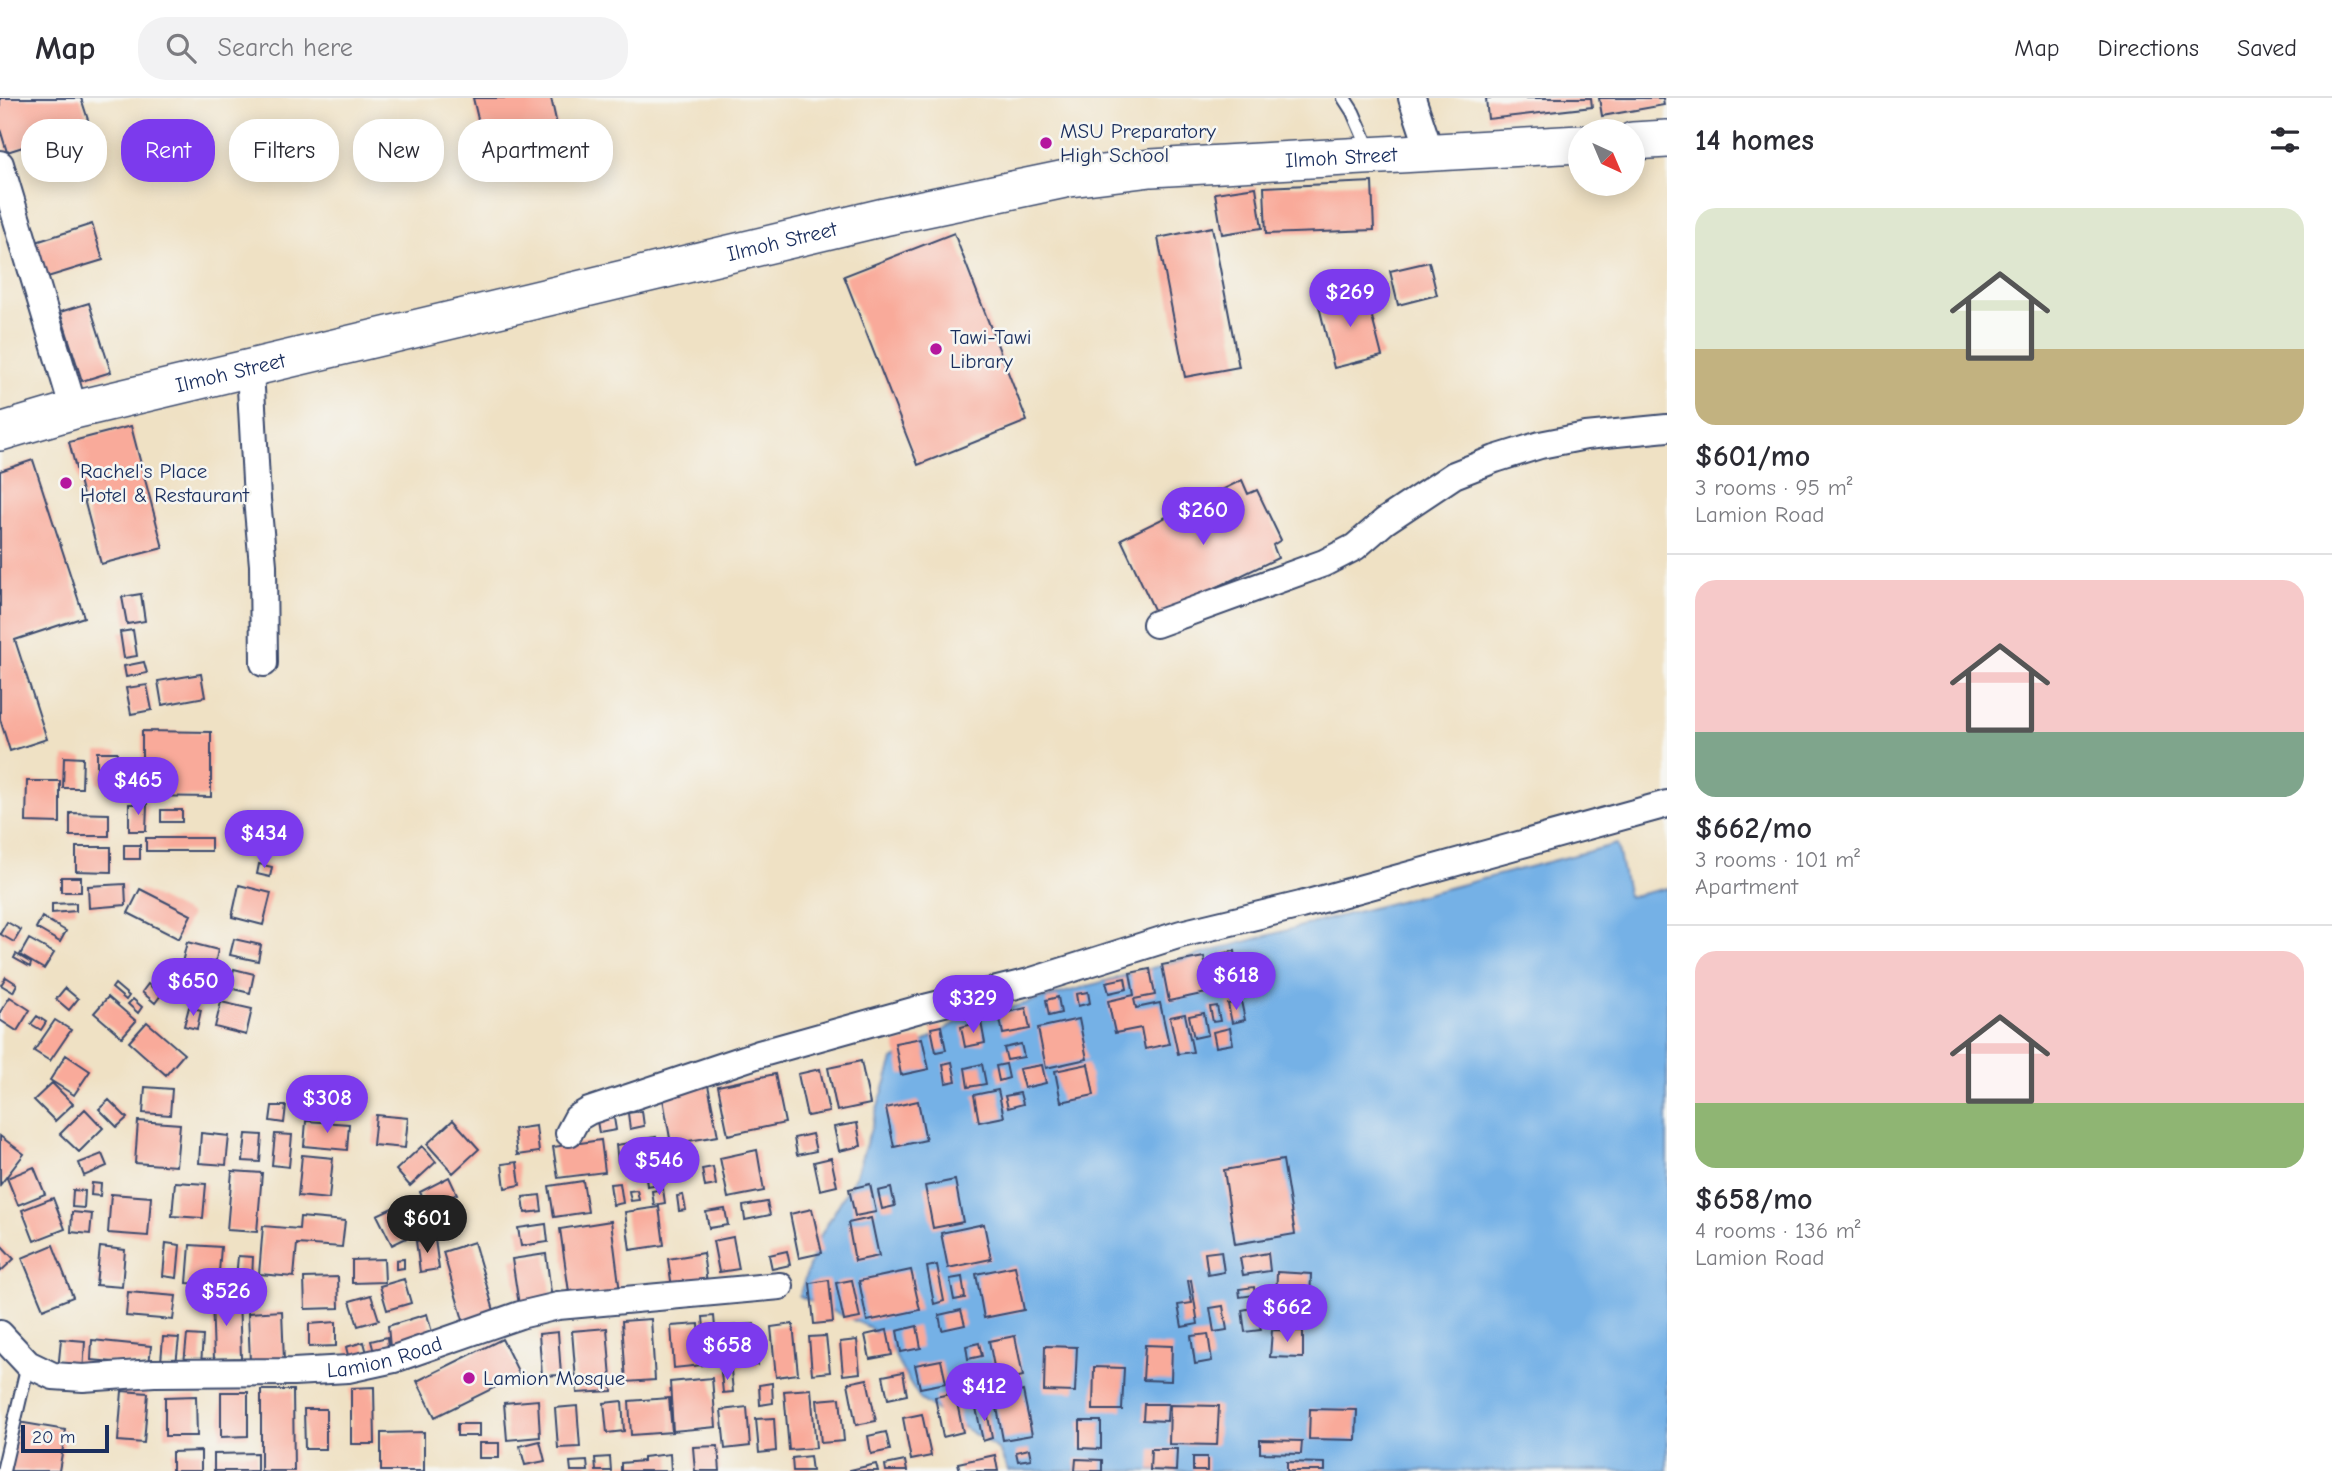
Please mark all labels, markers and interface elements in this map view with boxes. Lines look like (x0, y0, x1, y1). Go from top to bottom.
search box (138, 17, 628, 80)
text: Map (35, 29, 96, 67)
icon: search (162, 29, 200, 67)
text: Search here (218, 33, 353, 63)
text: Map (2014, 34, 2060, 62)
text: Directions (2098, 34, 2199, 62)
text: Saved (2237, 34, 2297, 62)
chip: Buy (21, 119, 107, 182)
chip: Rent (121, 119, 215, 182)
chip: Filters (229, 119, 339, 182)
chip: New (353, 119, 444, 182)
chip: Apartment (458, 119, 613, 182)
place label: MSU Preparatory High School (1060, 119, 1217, 167)
north arrow (1568, 119, 1645, 196)
map controls (1568, 119, 1645, 196)
icon: filters (2266, 121, 2304, 159)
text: 14 homes (1695, 123, 1814, 158)
marker: MSU Preparatory High School (1038, 135, 1054, 151)
street label: Ilmoh Street (1284, 142, 1399, 172)
street label: Ilmoh Street (725, 216, 840, 266)
icon: home (1937, 253, 2063, 379)
pin: $269 (1309, 270, 1391, 329)
text: $269 (1325, 278, 1375, 305)
place label: Tawi-Tawi Library (950, 325, 1032, 373)
marker: Tawi-Tawi Library (928, 341, 944, 357)
street label: Ilmoh Street (173, 348, 289, 397)
text: $601/mo (1695, 439, 1810, 474)
place label: Rachel's Place Hotel & Restaurant (80, 459, 250, 507)
text: 3 rooms · 95 m² (1695, 474, 1853, 501)
marker: Rachel's Place Hotel & Restaurant (58, 475, 74, 491)
pin: $260 (1162, 488, 1244, 547)
text: $260 (1178, 496, 1228, 523)
text: Lamion Road (1695, 501, 1824, 528)
icon: home (1937, 625, 2063, 751)
pin: $465 (97, 758, 179, 817)
text: $465 (114, 766, 162, 793)
pin: $434 (223, 810, 305, 870)
text: $662/mo (1695, 811, 1812, 846)
text: $434 (241, 819, 287, 846)
text: 3 rooms · 101 m² (1695, 846, 1860, 873)
text: Apartment (1695, 873, 1798, 900)
pin: $618 (1195, 953, 1277, 1012)
pin: $650 (152, 958, 234, 1018)
text: $618 (1213, 961, 1259, 988)
text: $650 (167, 967, 219, 994)
pin: $329 (932, 976, 1014, 1035)
text: $329 (949, 984, 997, 1011)
icon: home (1937, 996, 2063, 1122)
pin: $308 (286, 1076, 368, 1135)
text: $308 (302, 1084, 352, 1111)
pin: $546 (618, 1138, 700, 1197)
text: $546 (635, 1146, 683, 1173)
text: $658/mo (1695, 1182, 1813, 1217)
pin: $601 (386, 1196, 468, 1255)
text: $601 (403, 1204, 451, 1231)
text: 4 rooms · 136 m² (1695, 1217, 1861, 1244)
text: Lamion Road (1695, 1244, 1824, 1271)
pin: $526 (185, 1268, 267, 1328)
text: $526 (201, 1277, 251, 1304)
pin: $662 (1246, 1284, 1328, 1344)
text: $662 (1262, 1293, 1312, 1320)
pin: $658 (686, 1322, 768, 1382)
street label: Lamion Road (326, 1331, 445, 1382)
text: $658 (702, 1331, 752, 1358)
pin: $412 (943, 1364, 1025, 1423)
place label: Lamion Mosque (483, 1366, 625, 1390)
marker: Lamion Mosque (461, 1370, 477, 1386)
text: $412 (961, 1372, 1007, 1399)
scale bar (21, 1422, 108, 1454)
text: 20 m (32, 1426, 76, 1448)

